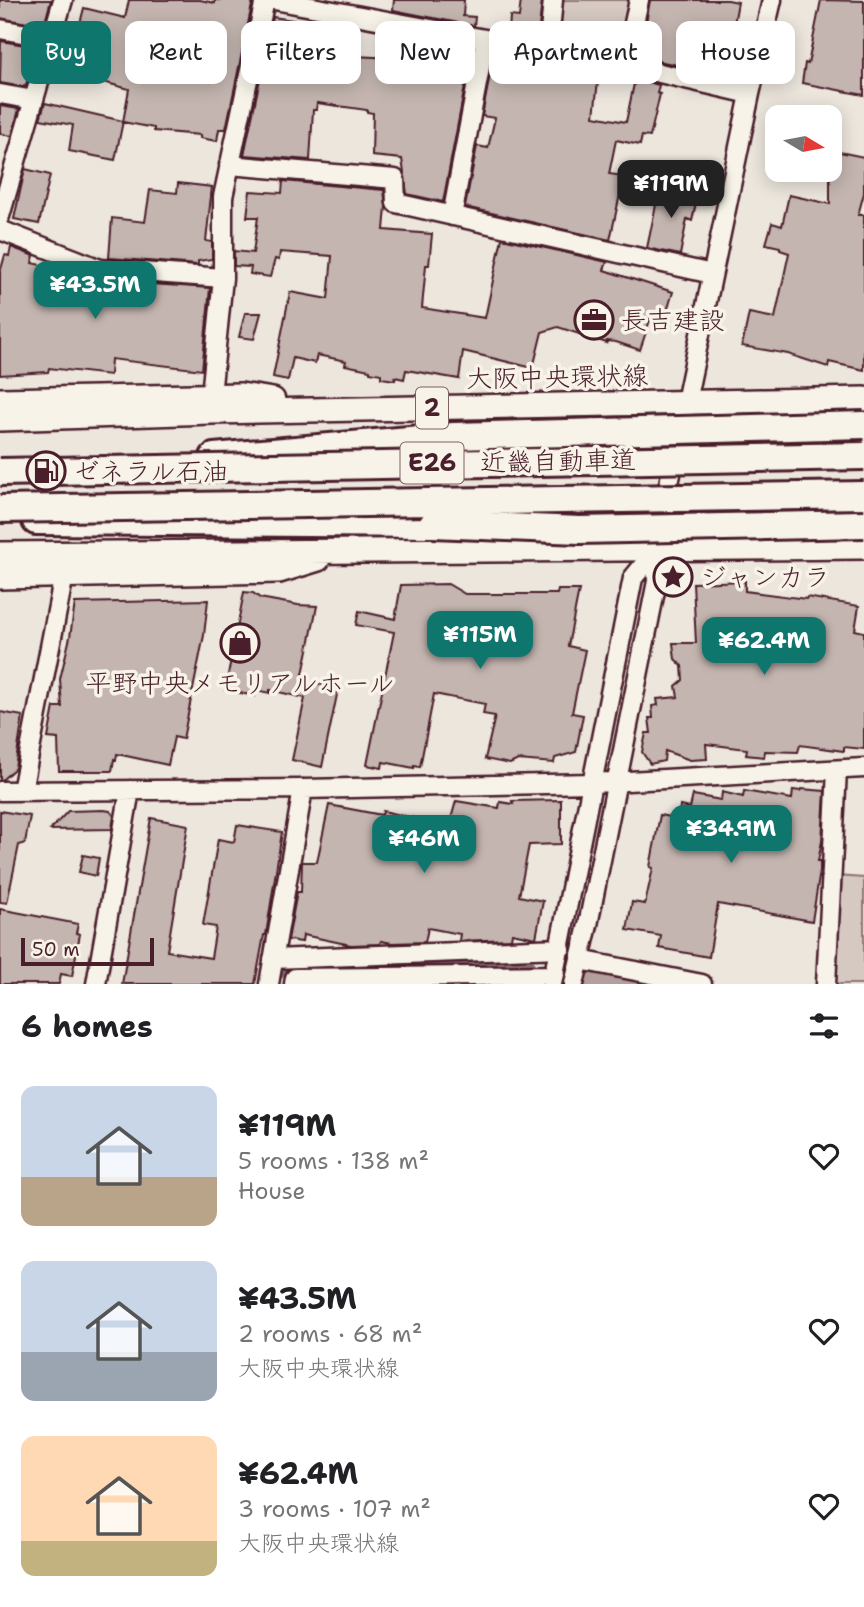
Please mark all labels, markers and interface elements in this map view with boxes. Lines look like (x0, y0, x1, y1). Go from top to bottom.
chip: Buy (21, 21, 111, 84)
chip: Rent (125, 21, 227, 84)
chip: Filters (241, 21, 361, 84)
chip: New (375, 21, 475, 84)
chip: Apartment (489, 21, 662, 84)
chip: House (676, 21, 795, 84)
north arrow (765, 105, 842, 182)
map controls (765, 105, 842, 182)
pin: ¥119M (622, 160, 720, 220)
text: ¥119M (633, 168, 709, 198)
pin: ¥43.5M (38, 262, 152, 321)
text: ¥43.5M (49, 269, 141, 299)
office icon: 長吉建設 (573, 299, 615, 341)
place label: 長吉建設 (621, 302, 725, 337)
street label: 大阪中央環状線 (466, 357, 648, 396)
road number: 2 (416, 388, 448, 428)
road number: E26 (400, 442, 464, 484)
street label: 近畿自動車道 (480, 442, 636, 479)
fuel station icon: ゼネラル石油 (25, 450, 67, 492)
place label: ゼネラル石油 (73, 453, 228, 488)
place icon: ジャンカラ (652, 556, 694, 598)
place label: ジャンカラ (700, 559, 830, 594)
pin: ¥115M (431, 612, 529, 671)
pin: ¥62.4M (707, 618, 821, 677)
text: ¥115M (443, 619, 517, 649)
shop icon: 平野中央メモリアルホール (219, 622, 261, 664)
text: ¥62.4M (718, 625, 810, 655)
place label: 平野中央メモリアルホール (86, 665, 394, 700)
pin: ¥34.9M (674, 806, 788, 865)
text: ¥34.9M (686, 813, 776, 843)
pin: ¥46M (383, 816, 465, 875)
text: ¥46M (388, 823, 460, 853)
scale bar (21, 935, 154, 967)
text: 50 m (32, 937, 80, 962)
text: 6 homes (21, 1006, 153, 1047)
icon: filters (805, 1007, 843, 1045)
text: ¥119M (238, 1105, 336, 1146)
icon: home (77, 1114, 161, 1198)
icon: heart (805, 1137, 843, 1175)
text: 5 rooms · 138 m² (238, 1146, 429, 1176)
text: House (238, 1176, 306, 1206)
text: ¥43.5M (238, 1278, 357, 1319)
icon: home (77, 1289, 161, 1373)
icon: heart (805, 1312, 843, 1350)
text: 2 rooms · 68 m² (238, 1319, 422, 1349)
text: 大阪中央環状線 (238, 1353, 399, 1383)
text: ¥62.4M (238, 1453, 358, 1494)
icon: home (77, 1464, 161, 1548)
icon: heart (805, 1487, 843, 1525)
text: 3 rooms · 107 m² (238, 1494, 431, 1524)
text: 大阪中央環状線 (238, 1528, 399, 1558)

